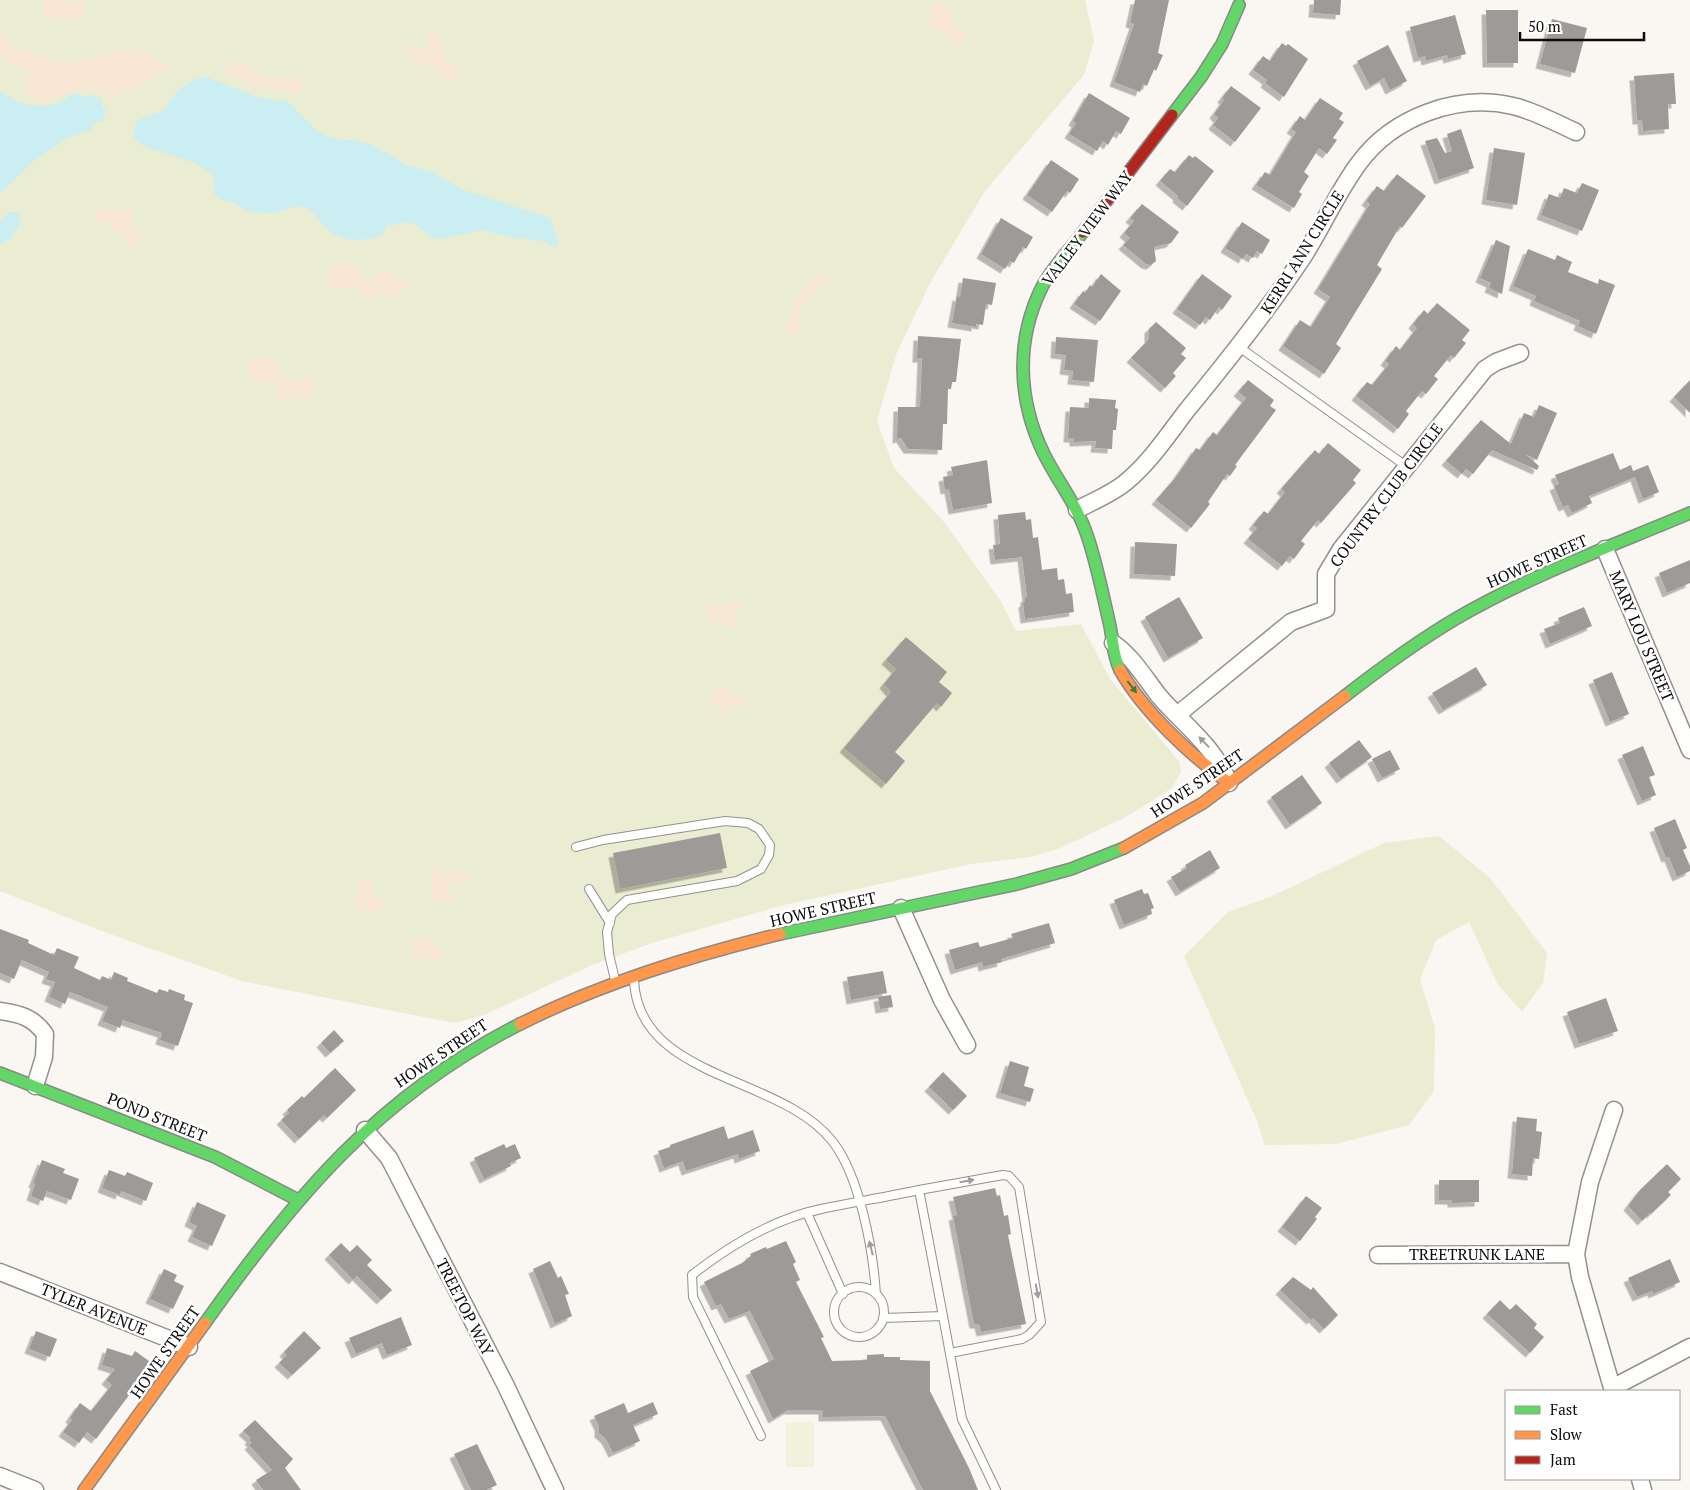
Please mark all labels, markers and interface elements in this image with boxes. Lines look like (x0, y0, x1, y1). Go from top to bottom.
scale bar (1520, 10, 1644, 42)
text: 50 m (1528, 16, 1561, 36)
street label: VALLEY VIEW WAY (1036, 165, 1138, 290)
street label: KERRI ANN CIRCLE (1255, 186, 1349, 318)
street label: COUNTRY CLUB CIRCLE (1325, 418, 1447, 572)
street label: HOWE STREET (1483, 529, 1591, 593)
street label: MARY LOU STREET (1604, 567, 1680, 705)
one-way arrow (1127, 680, 1138, 693)
one-way arrow (1198, 737, 1210, 749)
street label: HOWE STREET (1146, 744, 1248, 822)
street label: HOWE STREET (768, 886, 878, 932)
street label: HOWE STREET (390, 1014, 492, 1092)
street label: POND STREET (104, 1087, 210, 1147)
one-way arrow (960, 1177, 976, 1185)
one-way arrow (867, 1240, 875, 1255)
street label: TREETRUNK LANE (1409, 1243, 1545, 1265)
street label: TREETOP WAY (431, 1254, 499, 1360)
street label: TYLER AVENUE (37, 1278, 151, 1340)
one-way arrow (1033, 1283, 1041, 1299)
street label: HOWE STREET (125, 1301, 205, 1403)
legend (1505, 1390, 1680, 1480)
text: Fast (1550, 1399, 1578, 1419)
text: Slow (1550, 1424, 1583, 1444)
text: Jam (1550, 1449, 1576, 1469)

